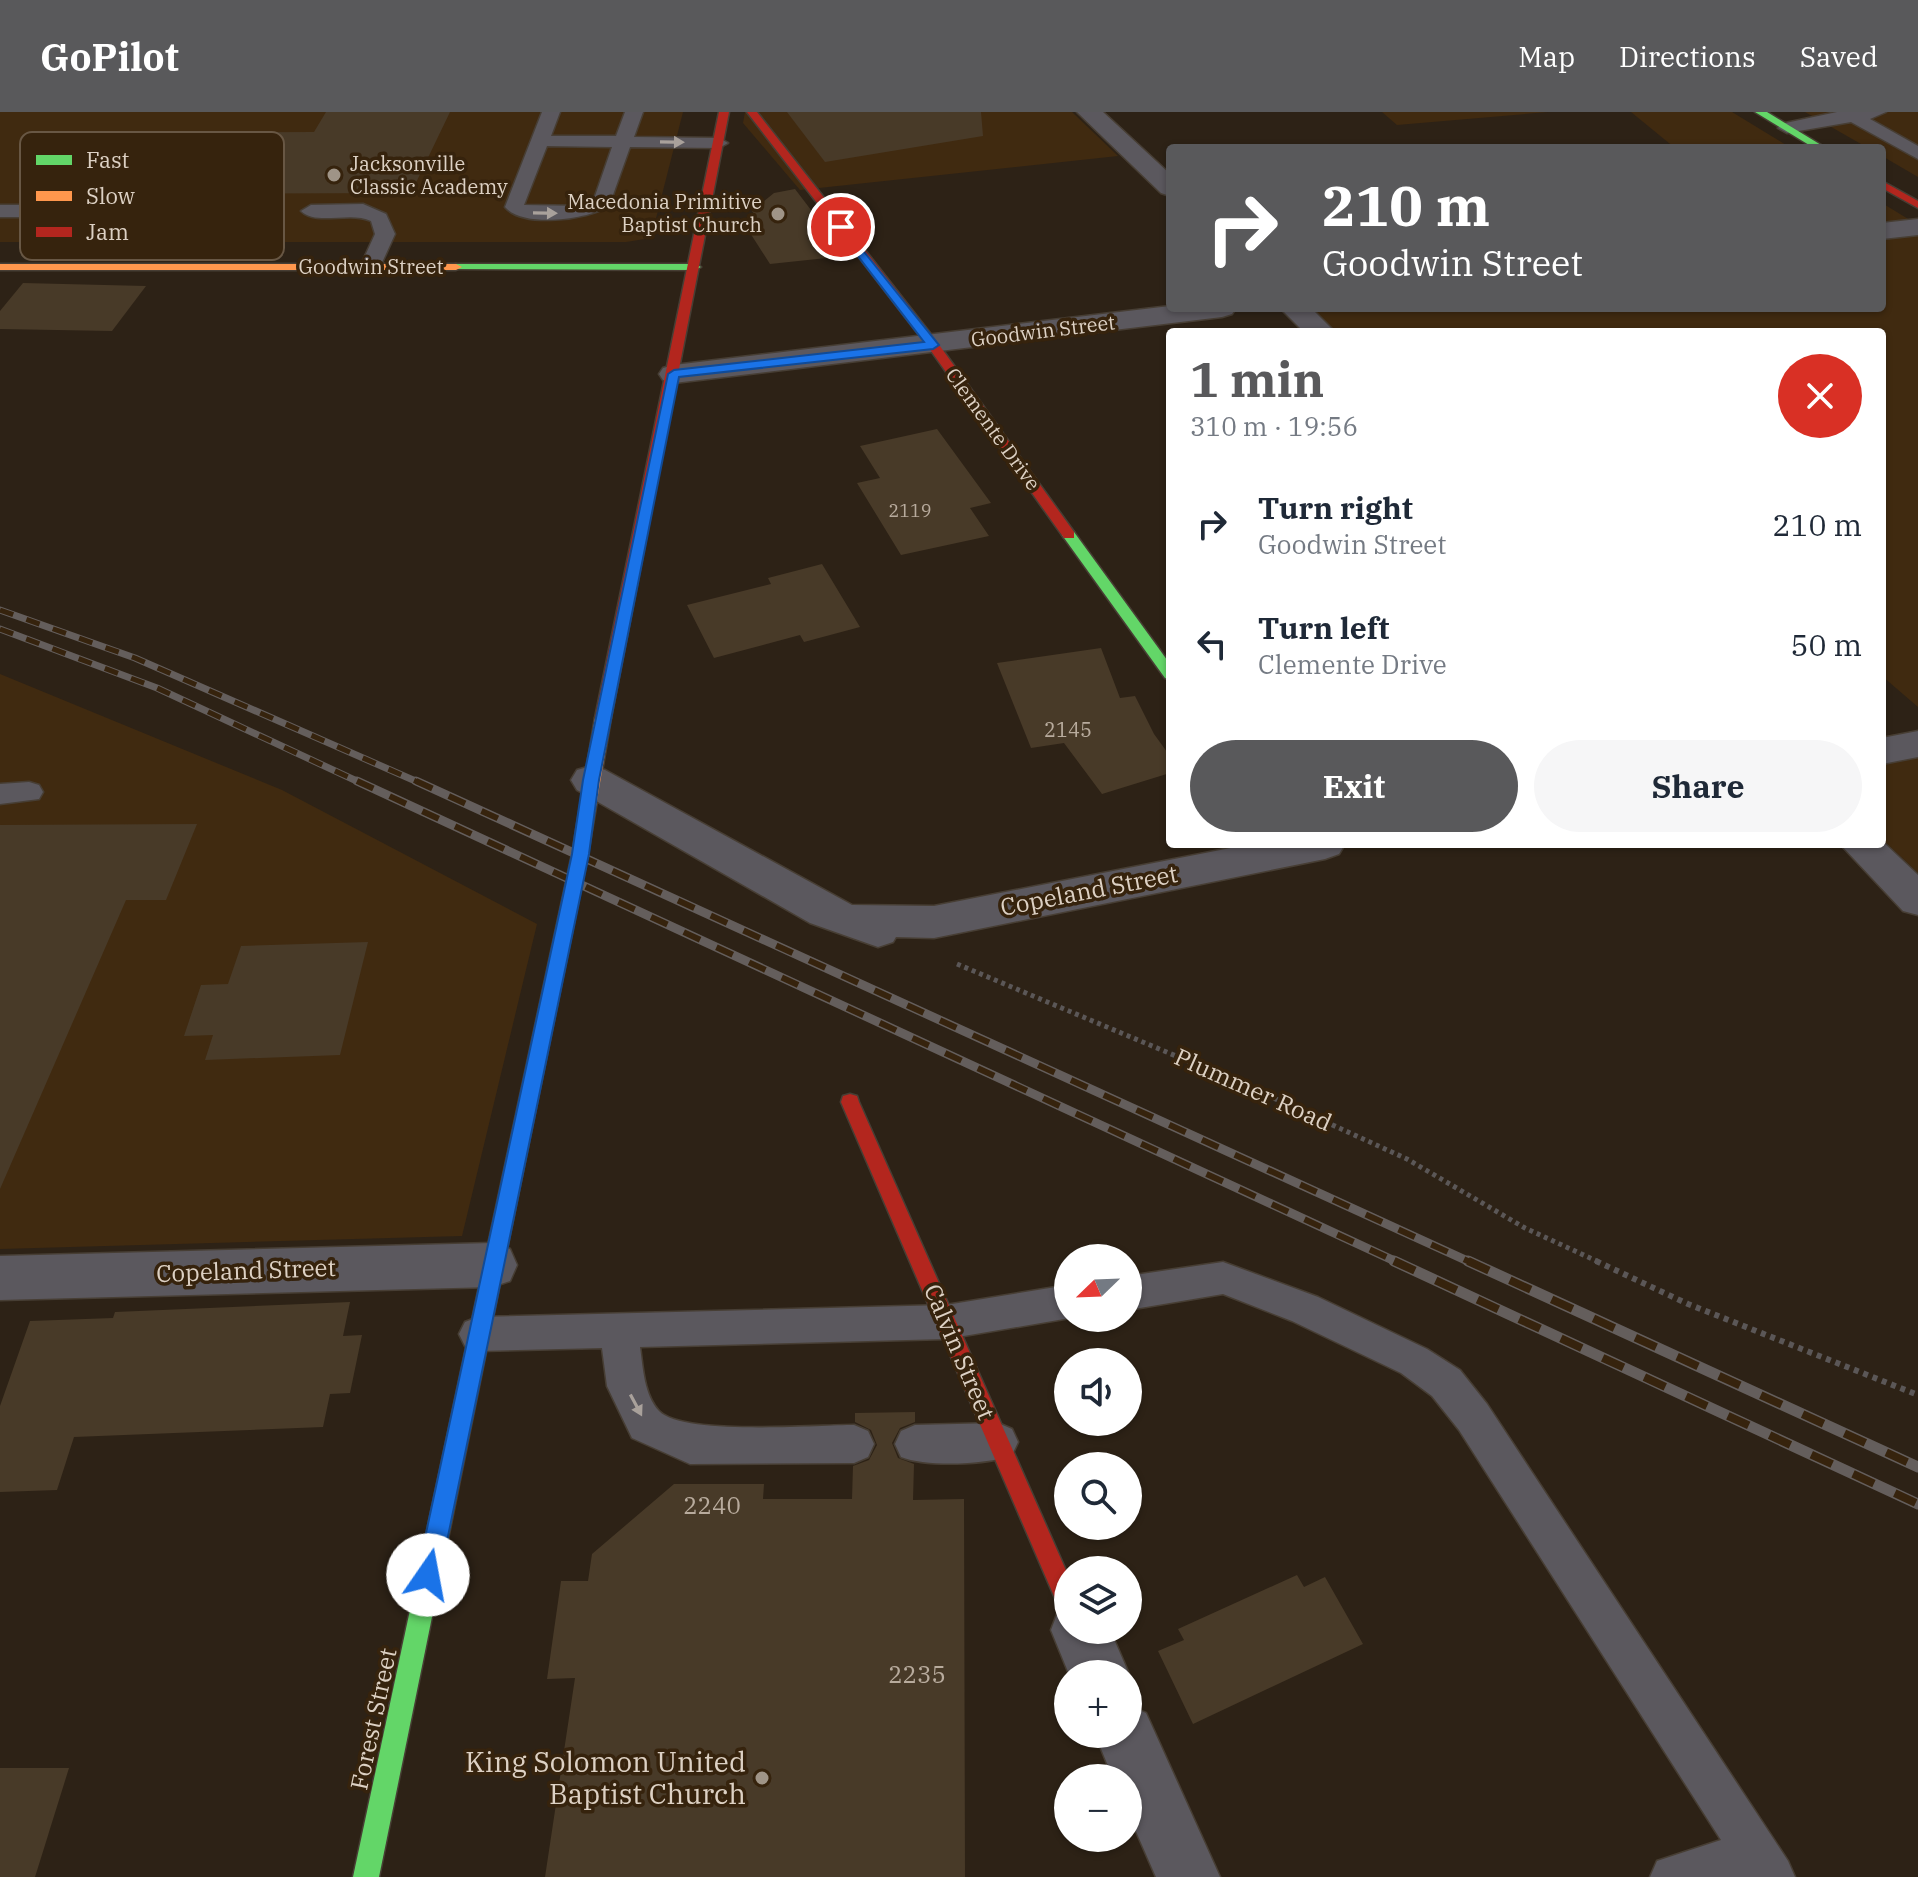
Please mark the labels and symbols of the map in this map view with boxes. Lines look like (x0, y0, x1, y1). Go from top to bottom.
legend (20, 132, 284, 260)
one-way arrow (660, 135, 685, 148)
text: Fast (86, 145, 129, 174)
place label: Jacksonville Classic Academy (350, 150, 508, 200)
marker: Jacksonville Classic Academy (325, 166, 343, 184)
text: Slow (86, 181, 135, 210)
place label: Macedonia Primitive Baptist Church (567, 188, 762, 238)
pin (807, 193, 875, 261)
marker: Macedonia Primitive Baptist Church (769, 205, 787, 223)
one-way arrow (533, 206, 558, 219)
text: Jam (86, 217, 129, 246)
street label: Goodwin Street (299, 253, 443, 280)
street label: Goodwin Street (969, 308, 1117, 353)
street label: Clemente Drive (940, 362, 1047, 495)
house number: 2119 (888, 499, 932, 522)
house number: 2145 (1044, 716, 1092, 743)
street label: Copeland Street (997, 857, 1180, 923)
street label: Plummer Road (1170, 1040, 1337, 1138)
north arrow (1054, 1244, 1142, 1332)
street label: Copeland Street (156, 1251, 336, 1289)
street label: Calvin Street (917, 1279, 1003, 1424)
one-way arrow (629, 1394, 642, 1417)
house number: 2240 (683, 1489, 741, 1521)
position arrow (386, 1533, 470, 1617)
street label: Forest Street (342, 1645, 404, 1793)
house number: 2235 (888, 1658, 946, 1690)
place label: King Solomon United Baptist Church (465, 1743, 746, 1812)
marker: King Solomon United Baptist Church (753, 1769, 771, 1787)

